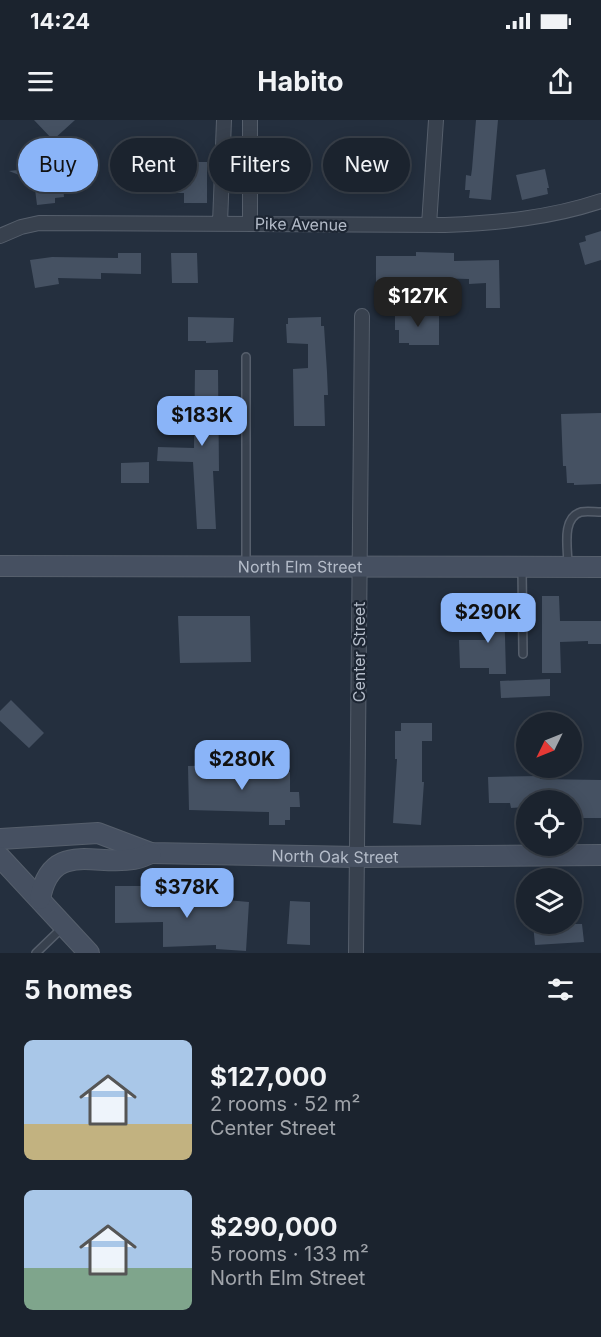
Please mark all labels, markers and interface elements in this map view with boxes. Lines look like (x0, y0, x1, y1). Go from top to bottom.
text: 14:24 (30, 8, 90, 34)
icon: menu (24, 65, 57, 98)
text: Habito (257, 65, 344, 98)
icon: share (544, 65, 577, 98)
chip: Buy (18, 138, 98, 192)
chip: Rent (110, 138, 197, 192)
chip: Filters (209, 138, 311, 192)
chip: New (323, 138, 410, 192)
street label: Pike Avenue (255, 213, 347, 235)
pin: $127K (376, 277, 460, 328)
text: $127K (388, 284, 448, 308)
pin: $183K (160, 396, 244, 447)
text: $183K (171, 403, 233, 427)
street label: North Elm Street (238, 556, 362, 577)
pin: $290K (446, 593, 530, 644)
text: $290K (455, 600, 521, 624)
street label: Center Street (349, 602, 369, 702)
north arrow (516, 712, 582, 778)
map controls (516, 712, 582, 934)
pin: $280K (200, 740, 284, 791)
text: $280K (209, 747, 275, 771)
button: locate (516, 790, 582, 856)
street label: North Oak Street (272, 845, 399, 867)
pin: $378K (145, 868, 229, 919)
button: layers (516, 868, 582, 934)
text: $378K (155, 875, 219, 899)
icon: filters (544, 973, 577, 1006)
text: 5 homes (24, 974, 133, 1005)
text: $127,000 (210, 1061, 327, 1092)
icon: home (72, 1064, 144, 1136)
text: 2 rooms · 52 m² (210, 1092, 360, 1116)
text: Center Street (210, 1116, 336, 1140)
text: $290,000 (210, 1211, 338, 1242)
icon: home (72, 1214, 144, 1286)
text: 5 rooms · 133 m² (210, 1242, 369, 1266)
text: North Elm Street (210, 1266, 365, 1290)

